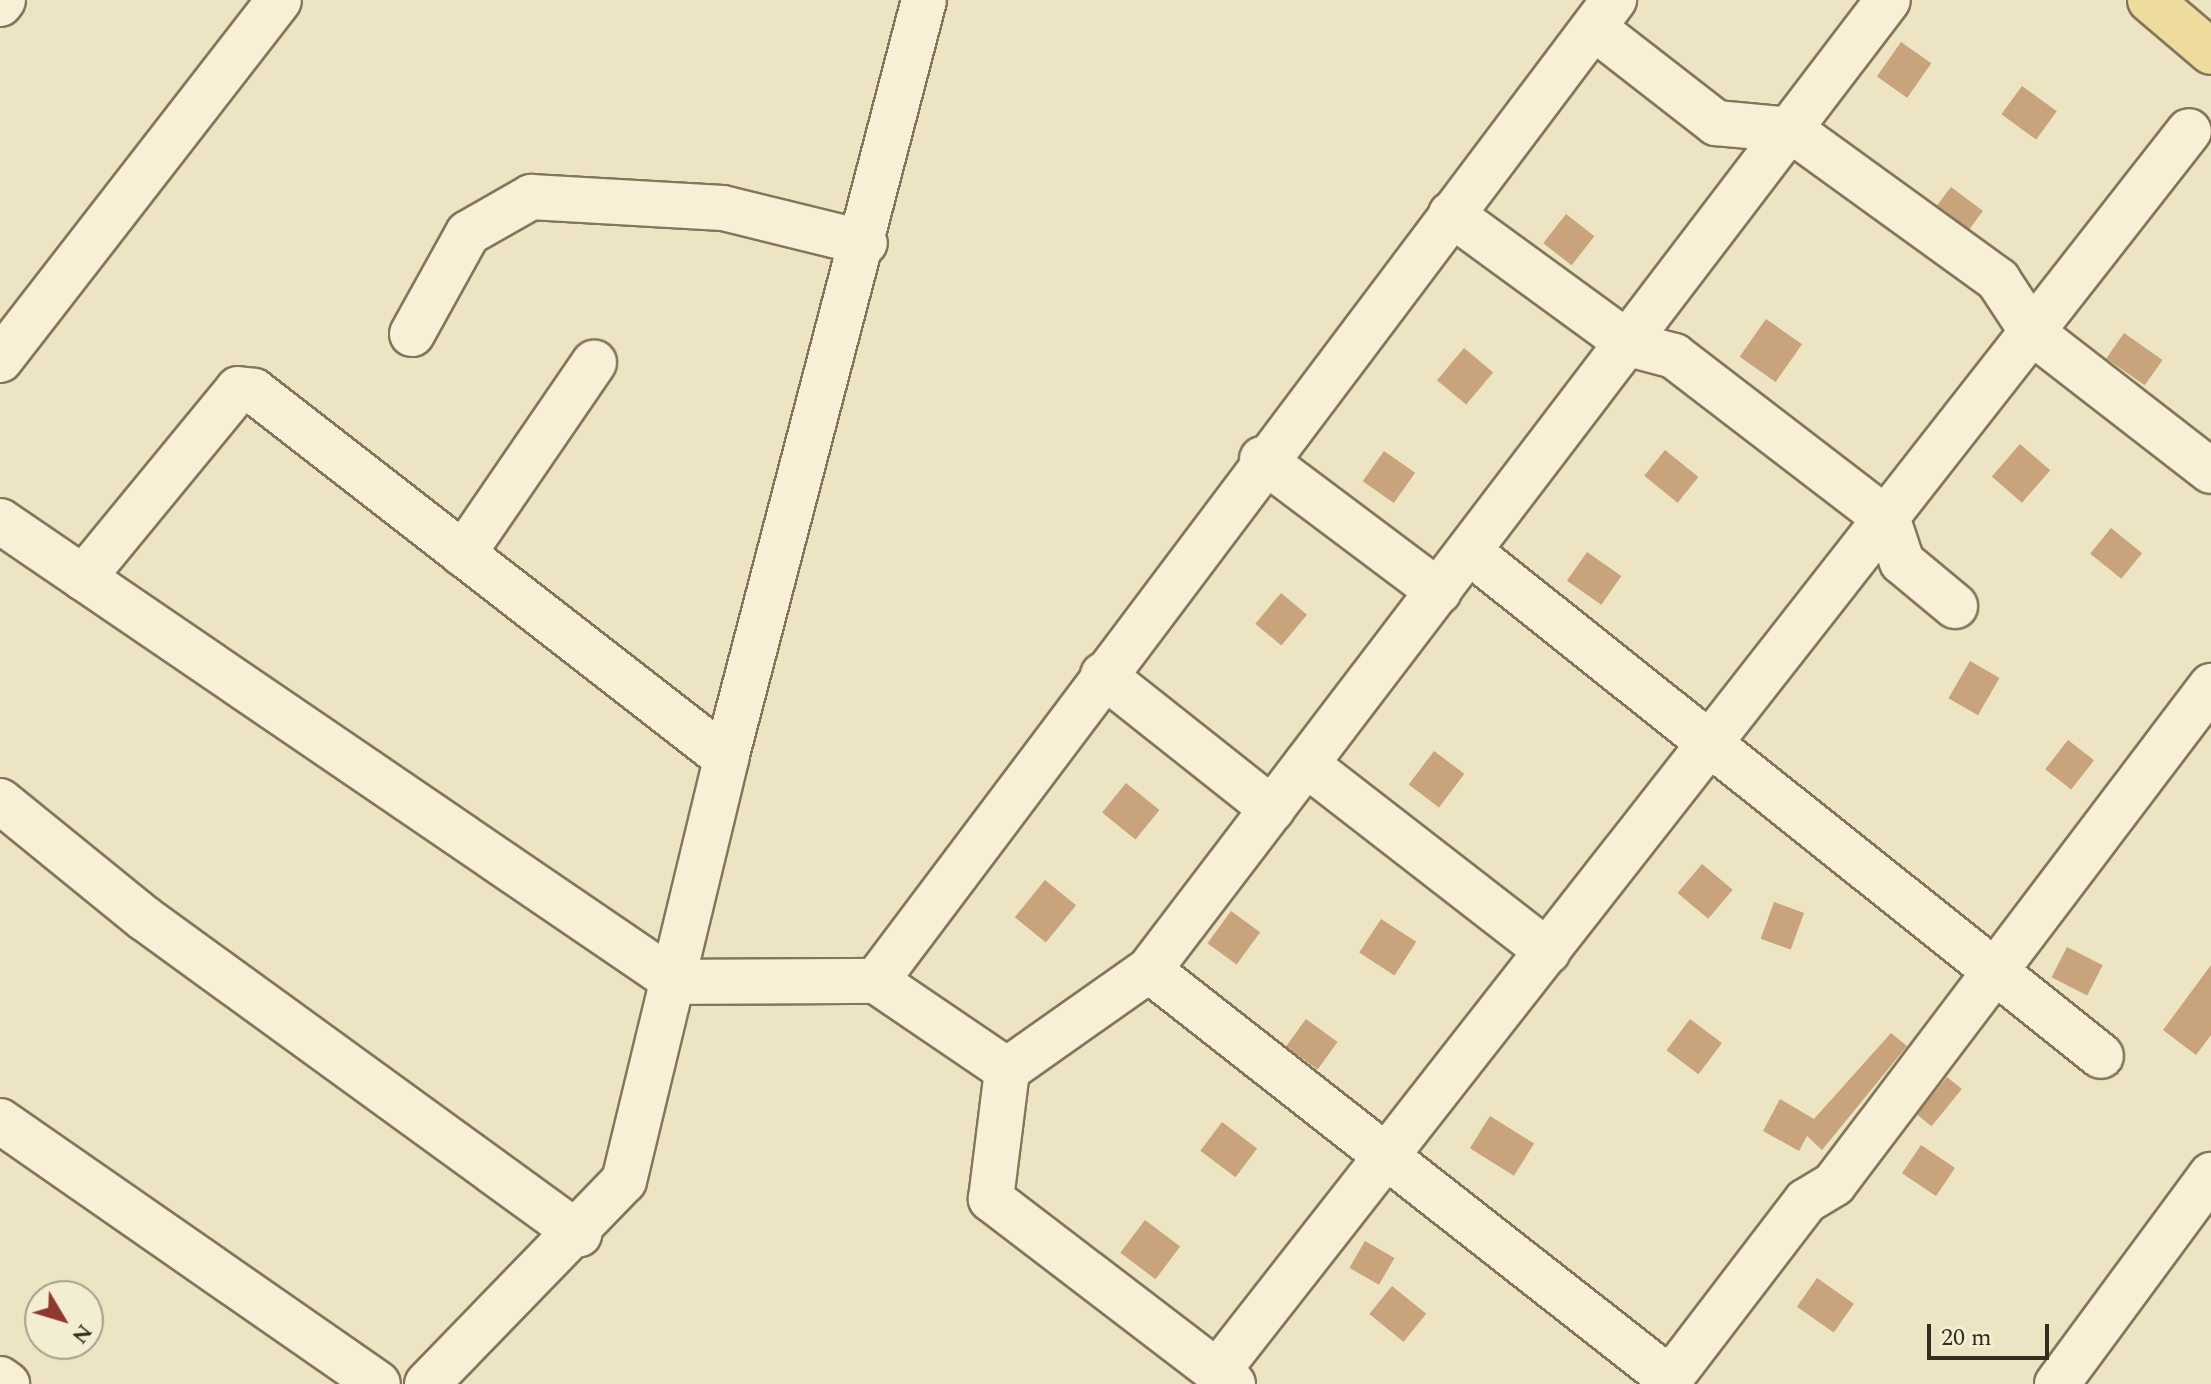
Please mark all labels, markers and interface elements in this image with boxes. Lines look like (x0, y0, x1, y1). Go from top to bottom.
north arrow (24, 1280, 104, 1360)
scale bar (1931, 1308, 2053, 1358)
text: N (63, 1317, 100, 1351)
text: 20 m (1941, 1320, 1992, 1356)

